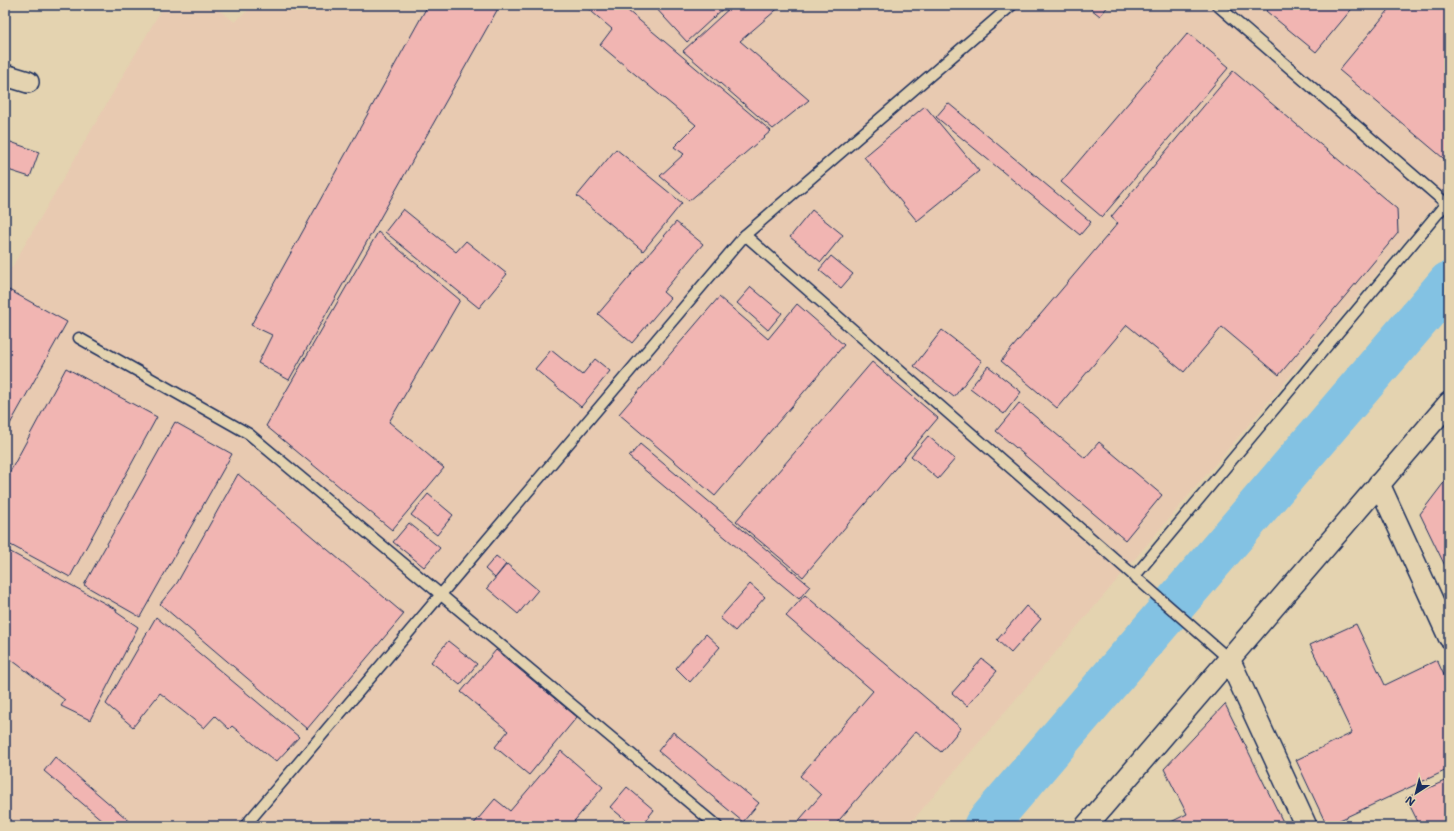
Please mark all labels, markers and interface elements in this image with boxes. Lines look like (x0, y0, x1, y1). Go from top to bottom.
north arrow (1396, 773, 1436, 813)
text: N (1402, 792, 1418, 809)

